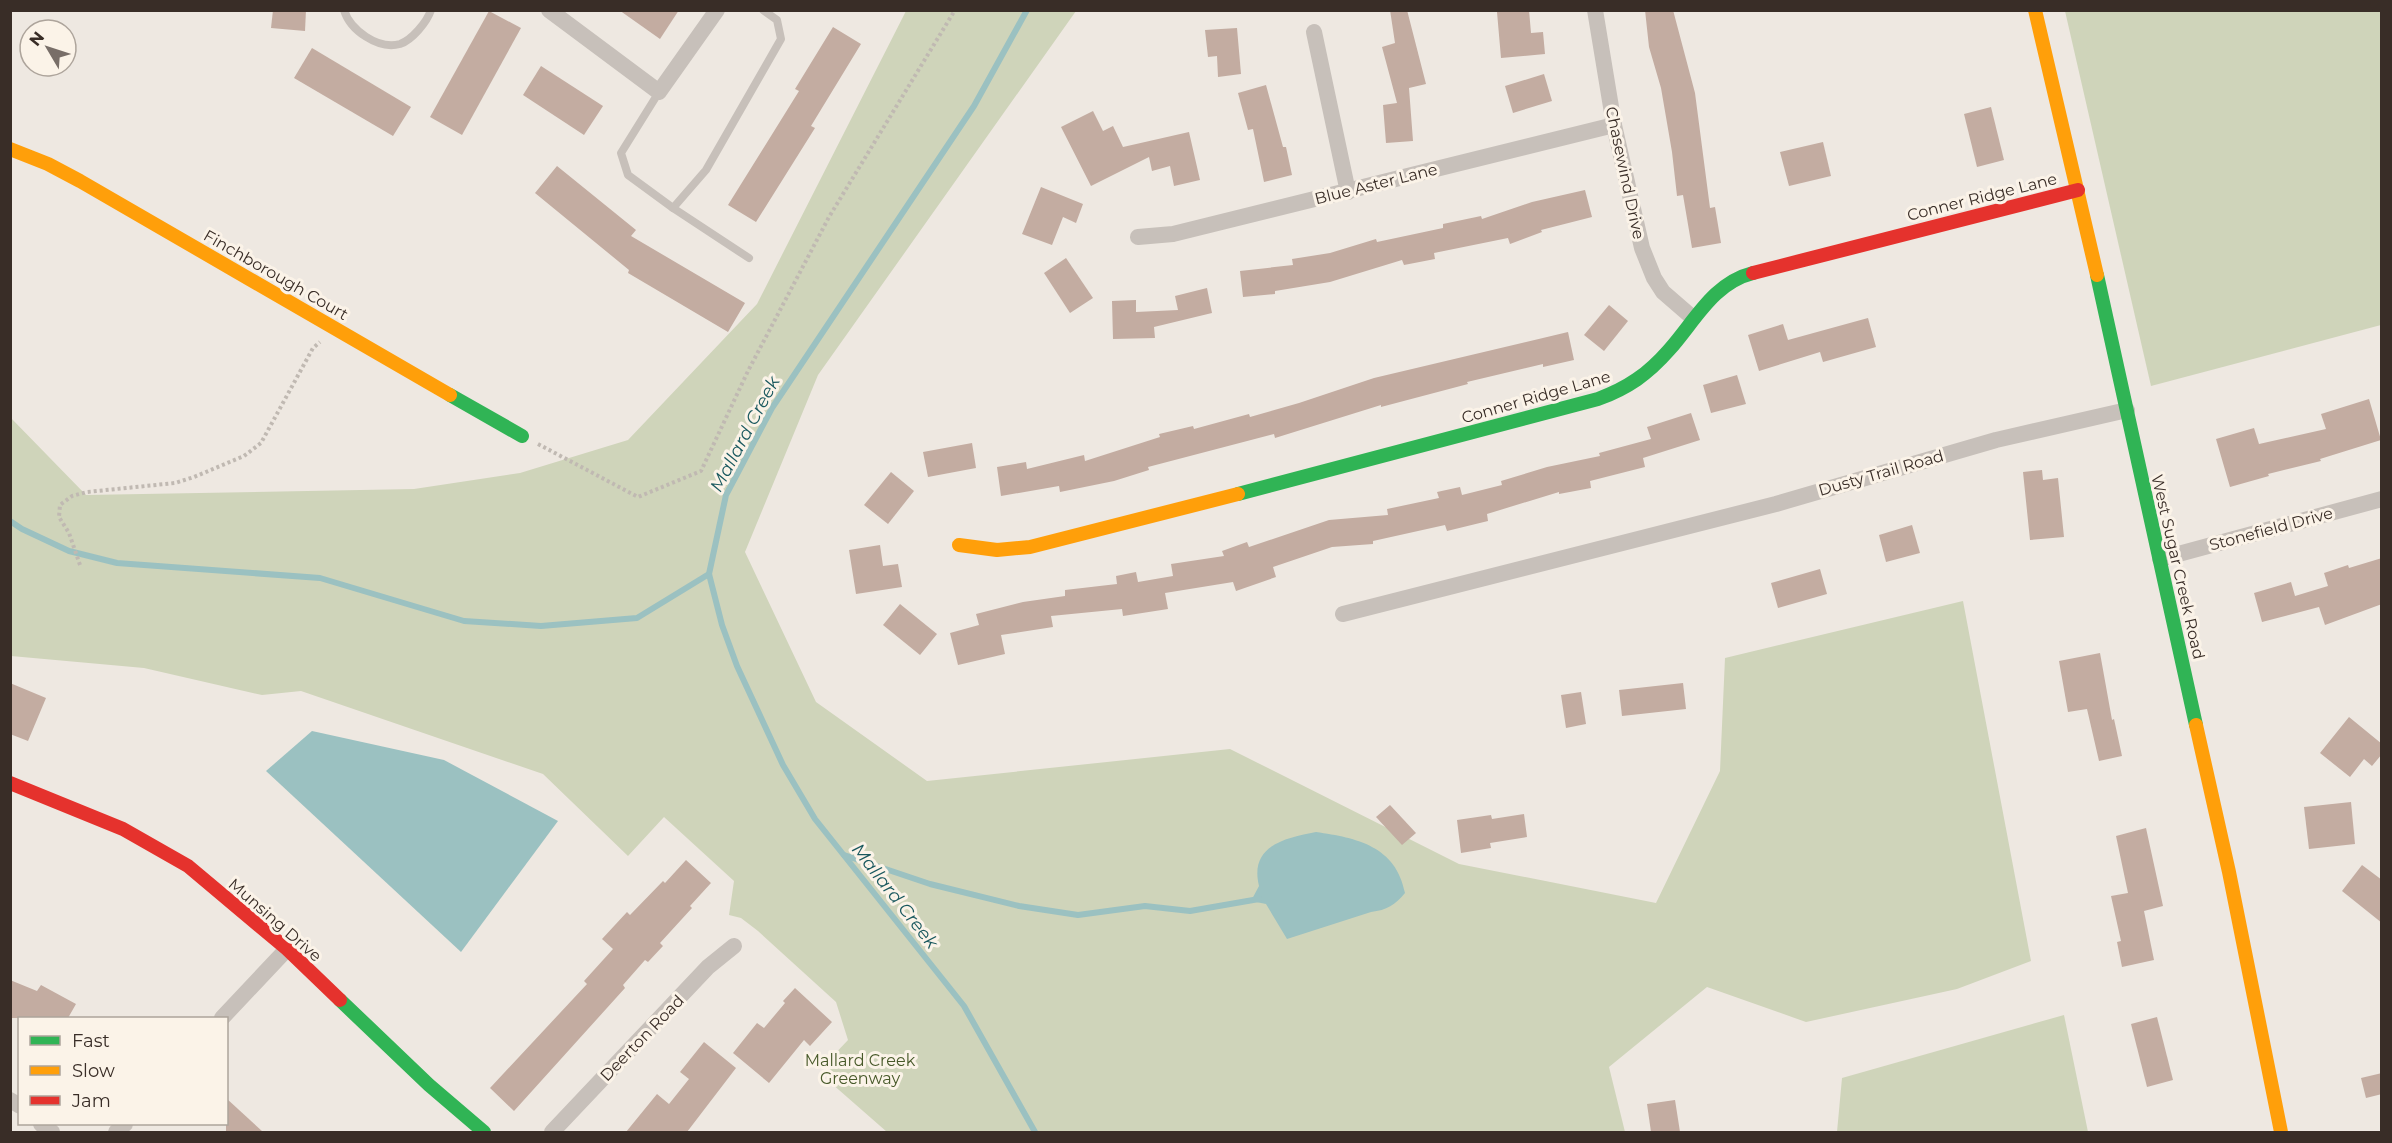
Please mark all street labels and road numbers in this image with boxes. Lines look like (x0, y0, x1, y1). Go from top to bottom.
street label: Chasewind Drive (1602, 105, 1648, 241)
street label: Blue Aster Lane (1313, 160, 1439, 208)
street label: Conner Ridge Lane (1905, 169, 2059, 225)
street label: Finchborough Court (200, 226, 352, 324)
street label: Conner Ridge Lane (1459, 367, 1613, 427)
street label: Dusty Trail Road (1816, 446, 1946, 500)
street label: West Sugar Creek Road (2147, 473, 2209, 661)
street label: Stonefield Drive (2207, 503, 2335, 555)
street label: Munsing Drive (225, 875, 325, 965)
street label: Deerton Road (596, 991, 688, 1085)

